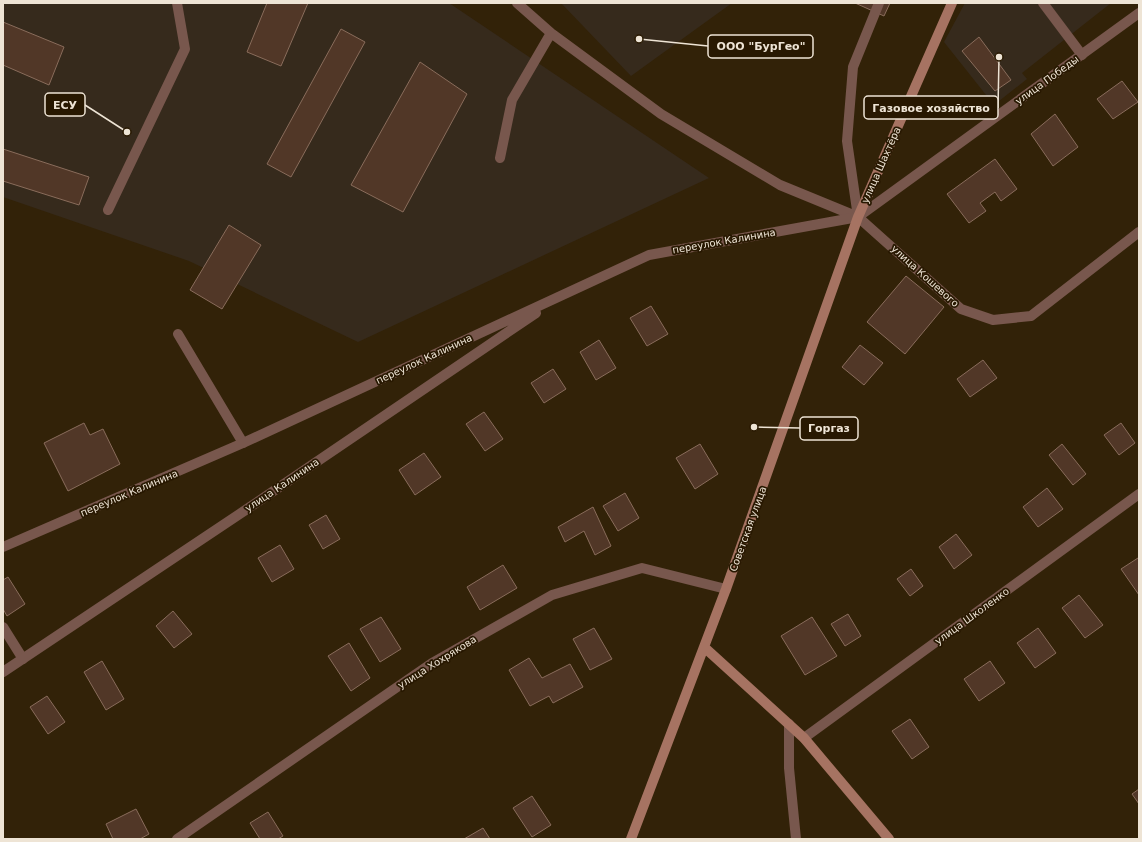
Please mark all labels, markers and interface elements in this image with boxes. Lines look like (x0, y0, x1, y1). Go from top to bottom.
callout: ООО "БурГео" (708, 35, 813, 58)
text: ООО "БурГео" (717, 40, 805, 53)
street label: улица Победы (1013, 53, 1081, 107)
callout: ЕСУ (45, 93, 85, 116)
callout: Газовое хозяйство (864, 96, 998, 119)
text: ЕСУ (53, 99, 78, 112)
text: Газовое хозяйство (872, 102, 990, 115)
street label: улица Шахтёра (859, 125, 903, 205)
street label: переулок Калинина (672, 226, 776, 256)
street label: улица Кошевого (889, 243, 961, 309)
street label: переулок Калинина (374, 332, 474, 386)
callout: Горгаз (800, 417, 858, 440)
text: Горгаз (808, 422, 850, 435)
street label: улица Калинина (243, 456, 321, 514)
street label: переулок Калинина (79, 467, 179, 519)
street label: Советская улица (728, 485, 768, 573)
street label: улица Школенко (933, 585, 1011, 647)
street label: улица Хохрякова (396, 633, 478, 691)

